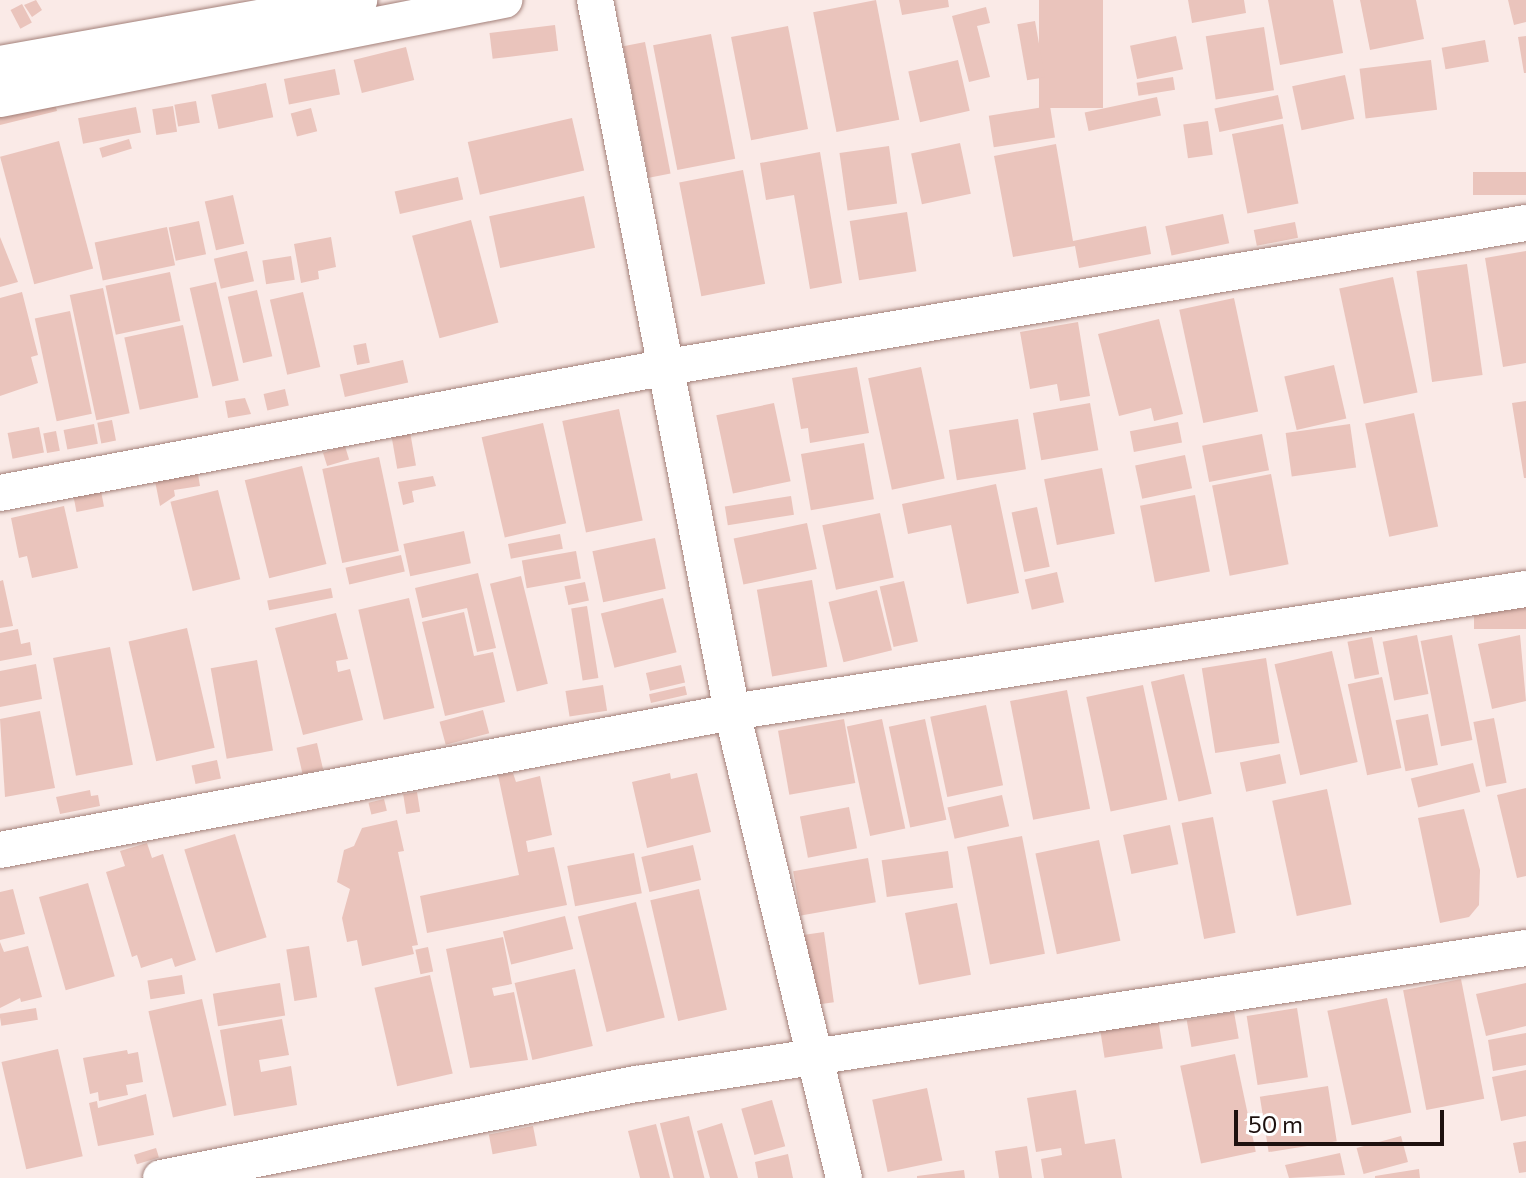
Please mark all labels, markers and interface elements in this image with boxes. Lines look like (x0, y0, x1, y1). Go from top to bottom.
scale bar (1238, 1094, 1448, 1144)
text: 50 m (1248, 1109, 1303, 1138)

